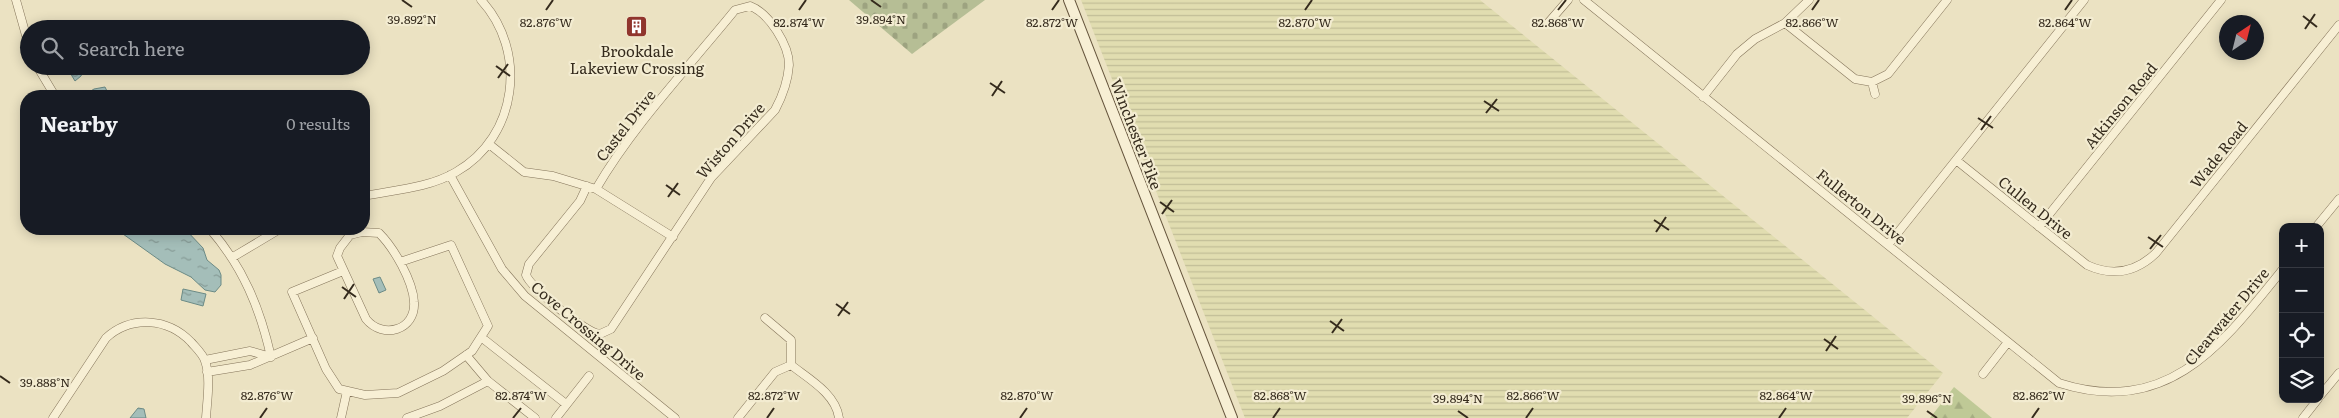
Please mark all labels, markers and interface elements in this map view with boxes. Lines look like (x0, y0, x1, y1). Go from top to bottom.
text: 39.892°N (387, 10, 437, 28)
text: 39.894°N (856, 10, 906, 28)
text: 82.876°W (520, 13, 572, 31)
text: 82.874°W (773, 13, 825, 31)
text: 82.872°W (1026, 13, 1078, 31)
text: 82.870°W (1278, 13, 1332, 31)
text: 82.868°W (1531, 13, 1585, 31)
text: 82.866°W (1785, 13, 1839, 31)
text: 82.864°W (2039, 13, 2092, 31)
building icon: Brookdale Lakeview Crossing (625, 15, 649, 39)
north arrow (2219, 15, 2264, 60)
search box (20, 20, 370, 75)
icon: search (38, 34, 66, 62)
text: Search here (78, 34, 185, 62)
place label: Brookdale Lakeview Crossing (570, 39, 705, 79)
street label: Atkinson Road (2078, 57, 2162, 153)
street label: Winchester Pike (1105, 75, 1169, 193)
street label: Castel Drive (589, 84, 661, 166)
street label: Wiston Drive (690, 97, 770, 183)
text: Nearby (40, 107, 118, 138)
text: 0 results (286, 111, 350, 135)
street label: Wade Road (2184, 116, 2252, 192)
street label: Fullerton Drive (1812, 162, 1912, 250)
street label: Cullen Drive (1994, 170, 2078, 244)
map controls (2279, 223, 2324, 403)
button: + (2279, 223, 2324, 268)
street label: Clearwater Drive (2178, 262, 2274, 370)
button: − (2279, 268, 2324, 313)
street label: Cove Crossing Drive (527, 275, 652, 385)
button: locate (2279, 313, 2324, 358)
button: layers (2279, 358, 2324, 403)
text: 39.888°N (20, 373, 70, 391)
text: 82.876°W (241, 386, 293, 404)
text: 82.874°W (495, 386, 547, 404)
text: 82.872°W (748, 386, 800, 404)
text: 82.870°W (1000, 386, 1054, 404)
text: 82.868°W (1253, 386, 1307, 404)
text: 82.866°W (1506, 386, 1560, 404)
text: 82.864°W (1760, 386, 1813, 404)
text: 82.862°W (2013, 386, 2065, 404)
text: 39.894°N (1433, 389, 1483, 407)
text: 39.896°N (1902, 389, 1952, 407)

